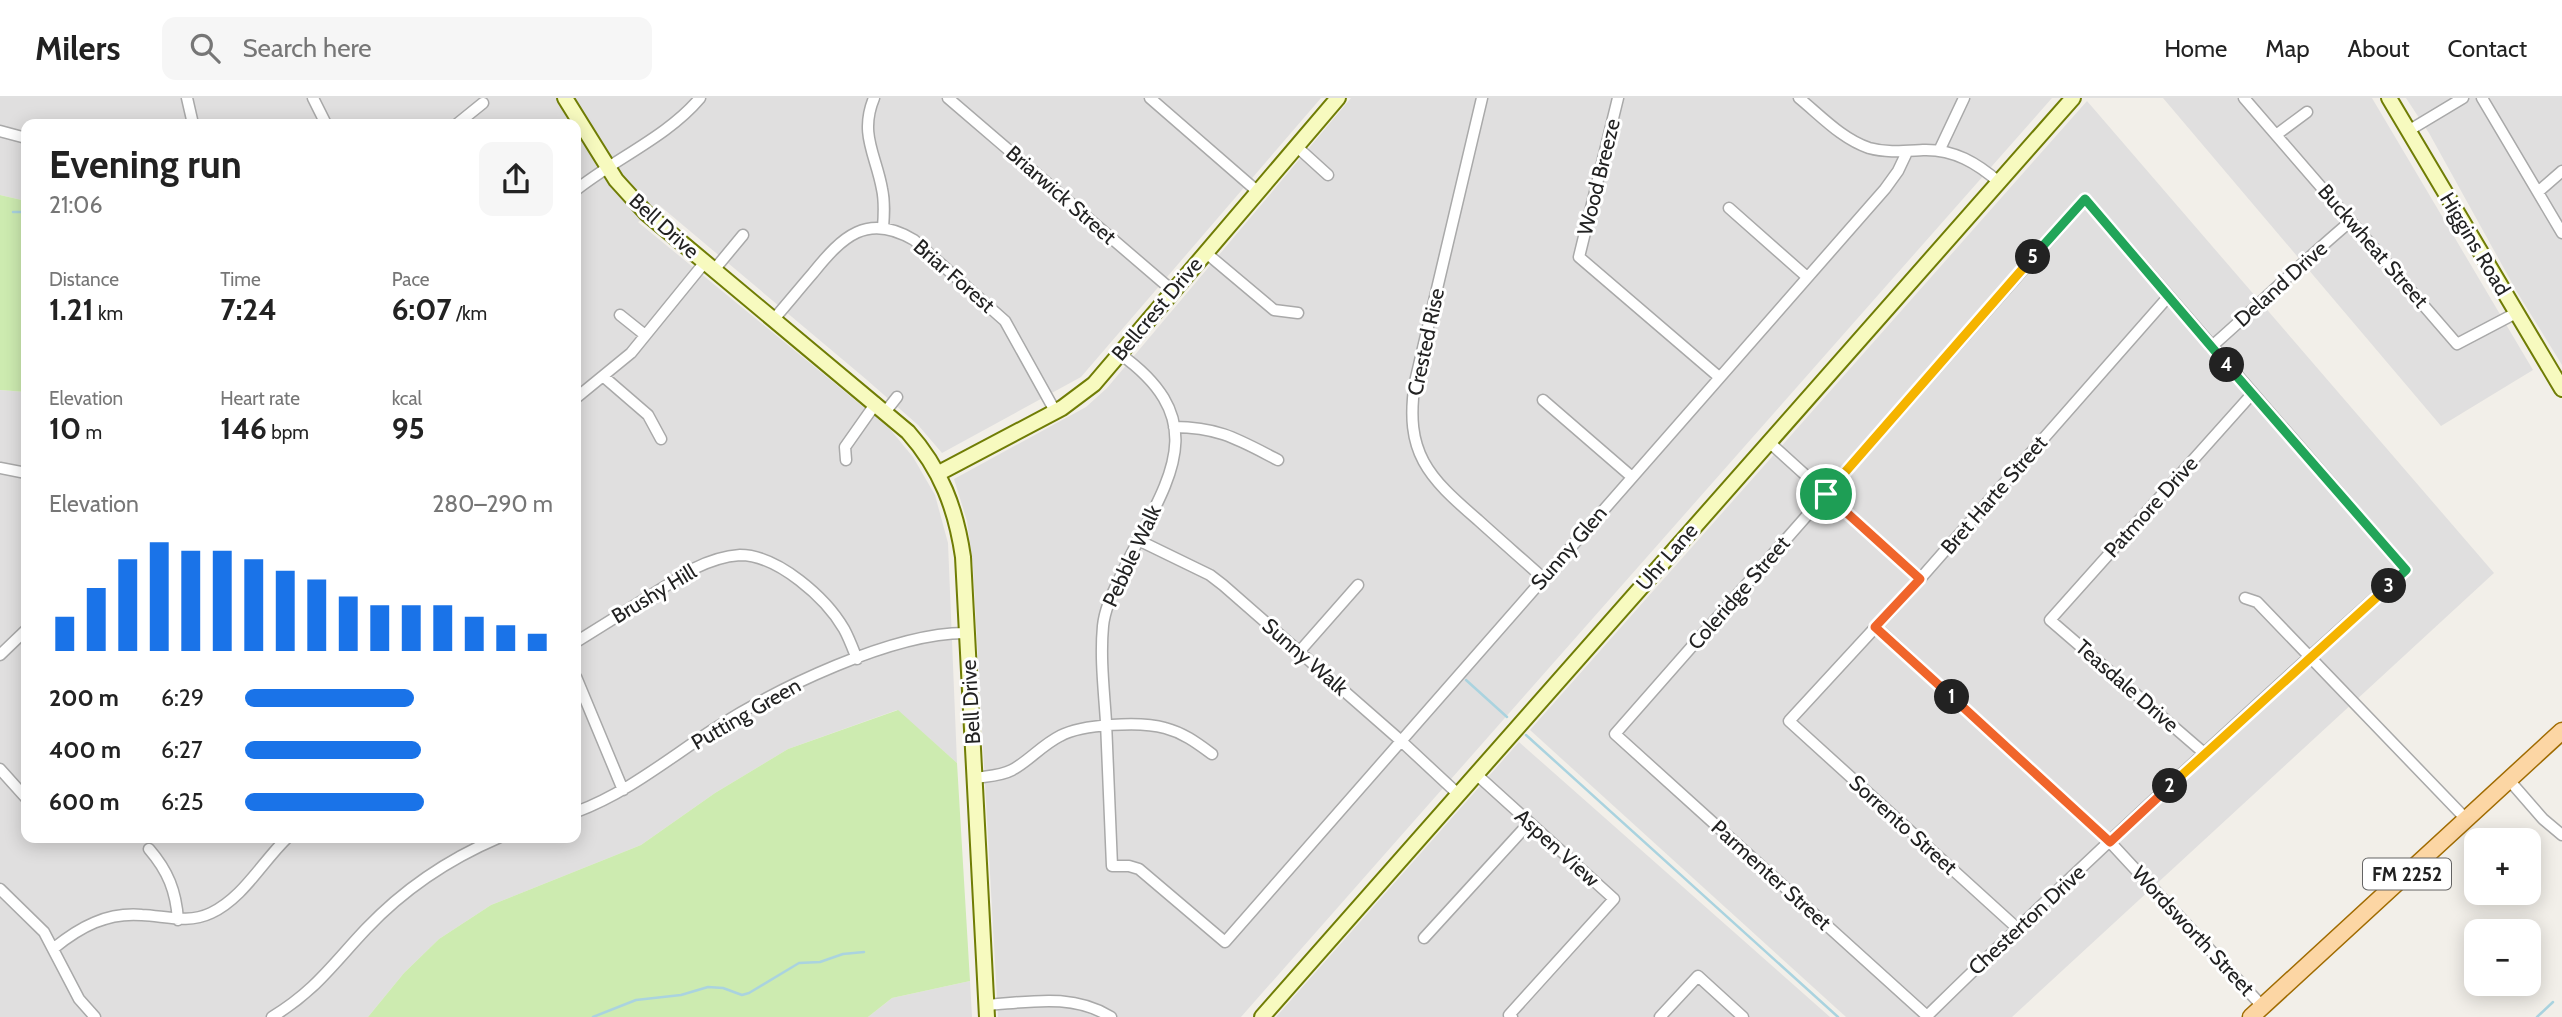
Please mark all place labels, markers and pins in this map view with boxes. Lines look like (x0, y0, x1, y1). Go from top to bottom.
pin: 5 (2016, 240, 2050, 274)
pin: 4 (2210, 348, 2244, 382)
pin (1796, 464, 1856, 524)
pin: 3 (2372, 568, 2406, 603)
pin: 1 (1934, 680, 1969, 714)
pin: 2 (2152, 768, 2188, 804)

